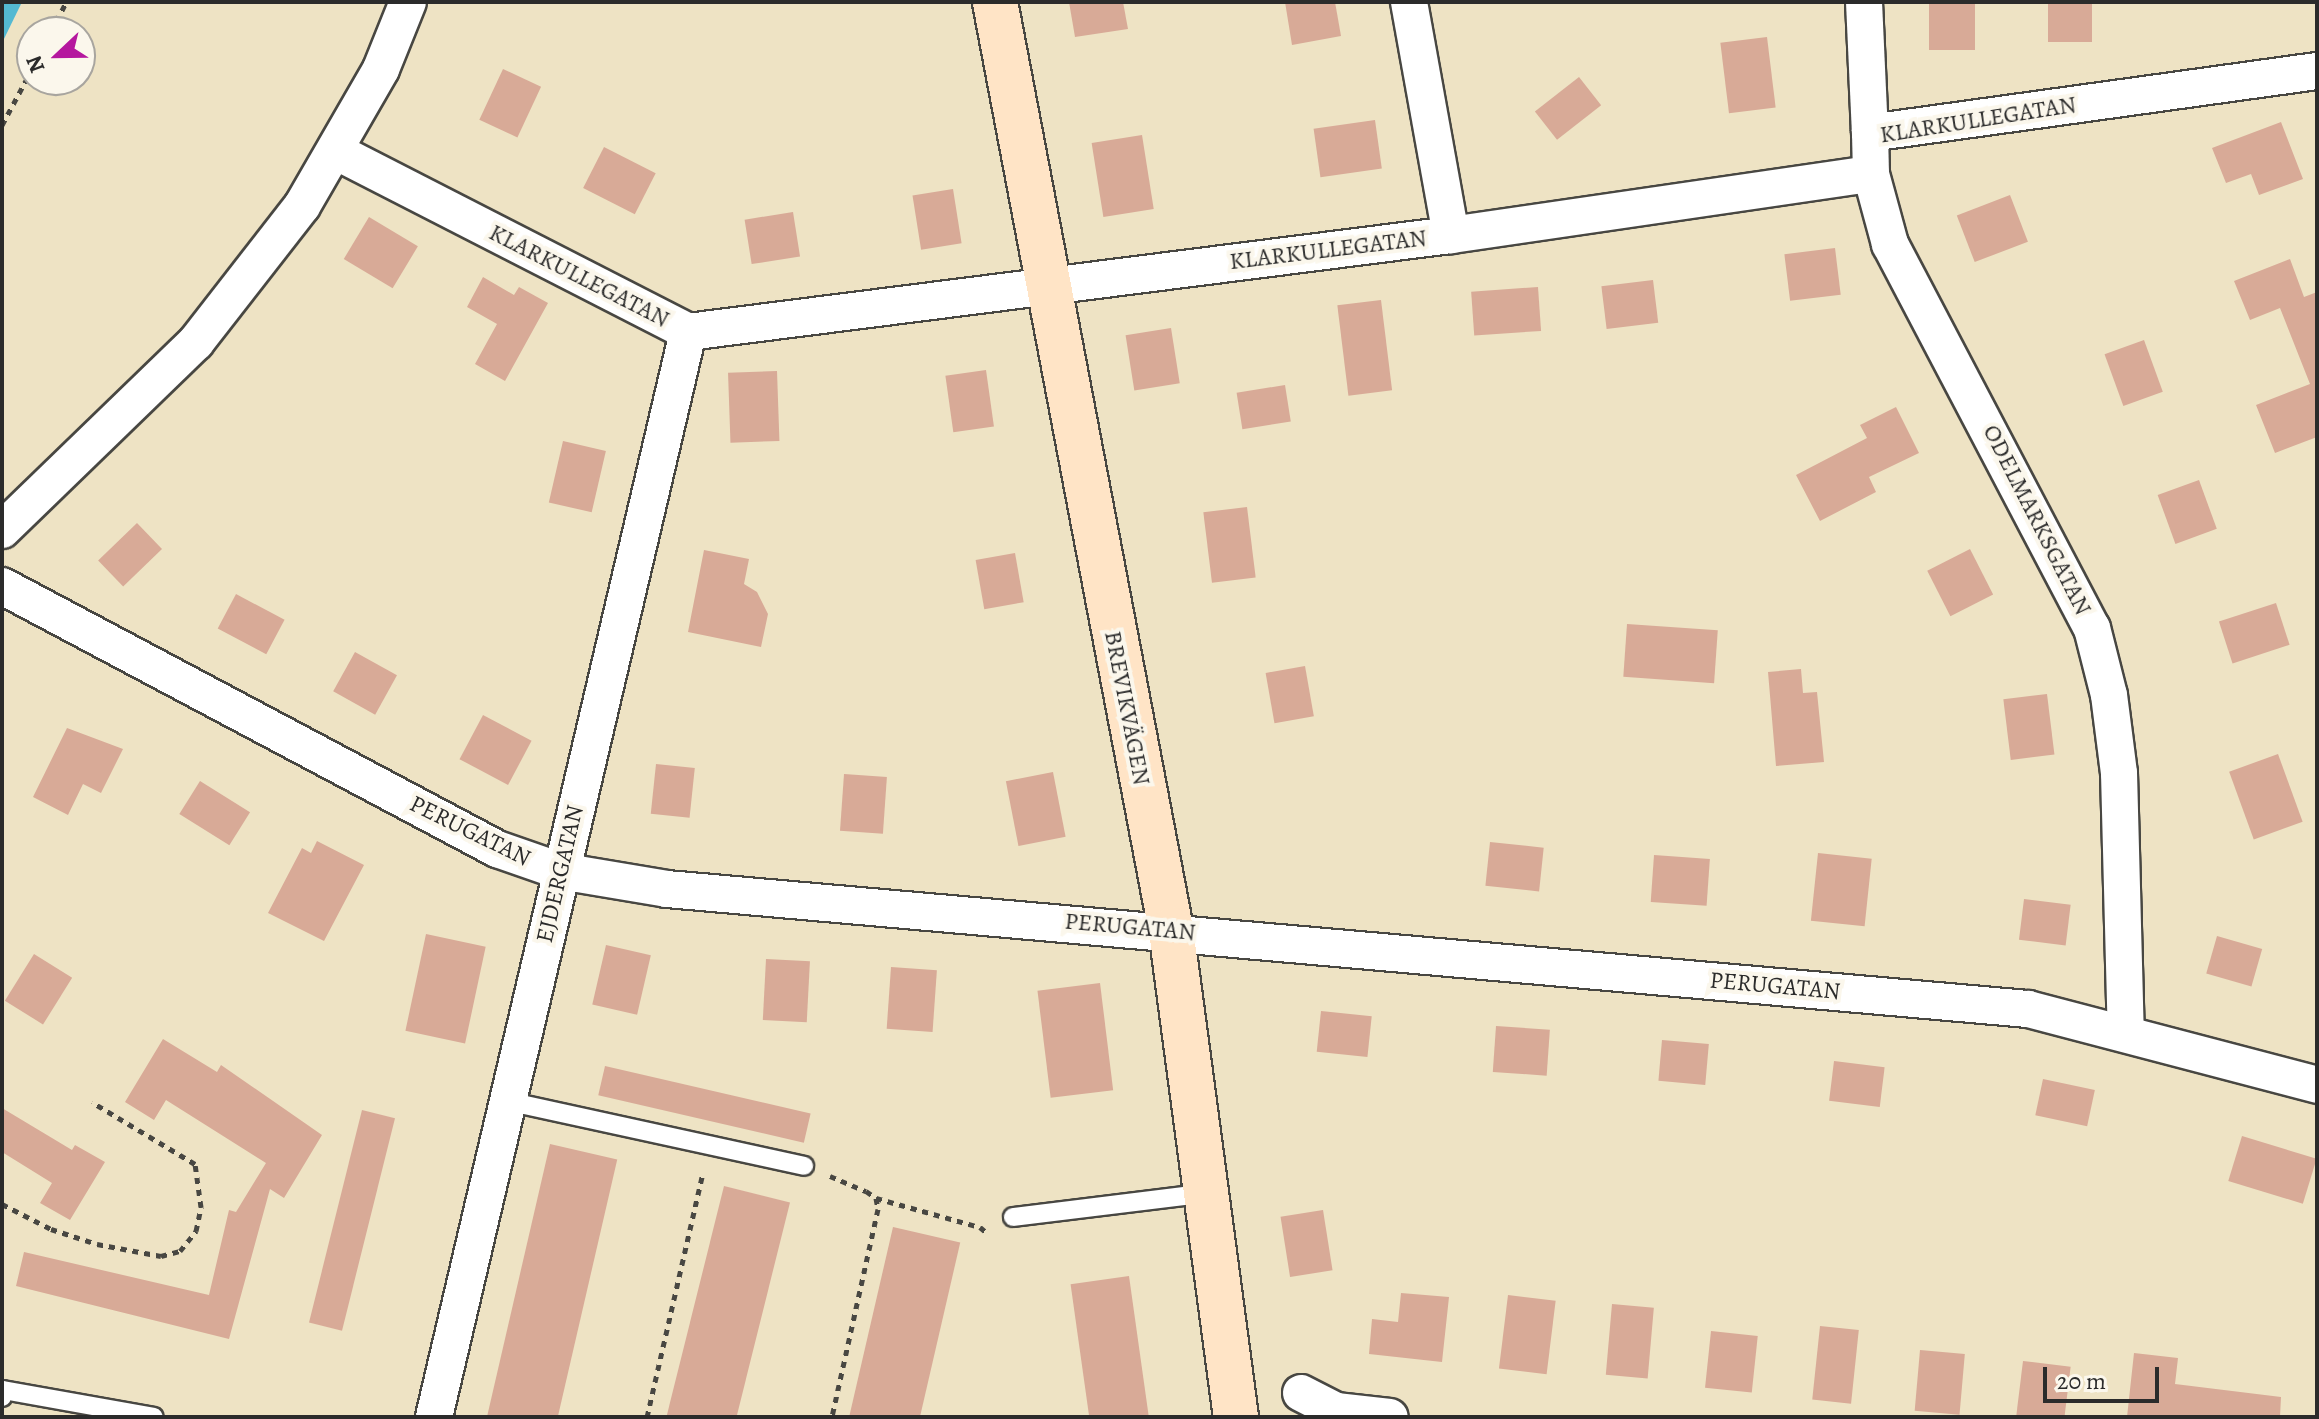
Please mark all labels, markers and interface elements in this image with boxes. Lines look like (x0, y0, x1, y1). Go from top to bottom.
north arrow (16, 16, 96, 96)
text: N (19, 51, 53, 77)
street label: KLARKULLEGATAN (1878, 90, 2078, 150)
street label: KLARKULLEGATAN (484, 218, 674, 334)
street label: KLARKULLEGATAN (1228, 224, 1428, 276)
street label: ODELMARKSGATAN (1977, 420, 2097, 620)
street label: BREVIKVÄGEN (1098, 628, 1156, 788)
street label: PERUGATAN (405, 789, 535, 873)
street label: EJDERGATAN (530, 802, 590, 946)
street label: PERUGATAN (1063, 907, 1197, 947)
street label: PERUGATAN (1708, 966, 1842, 1006)
scale bar (2047, 1351, 2163, 1401)
text: 20 m (2057, 1365, 2106, 1397)

